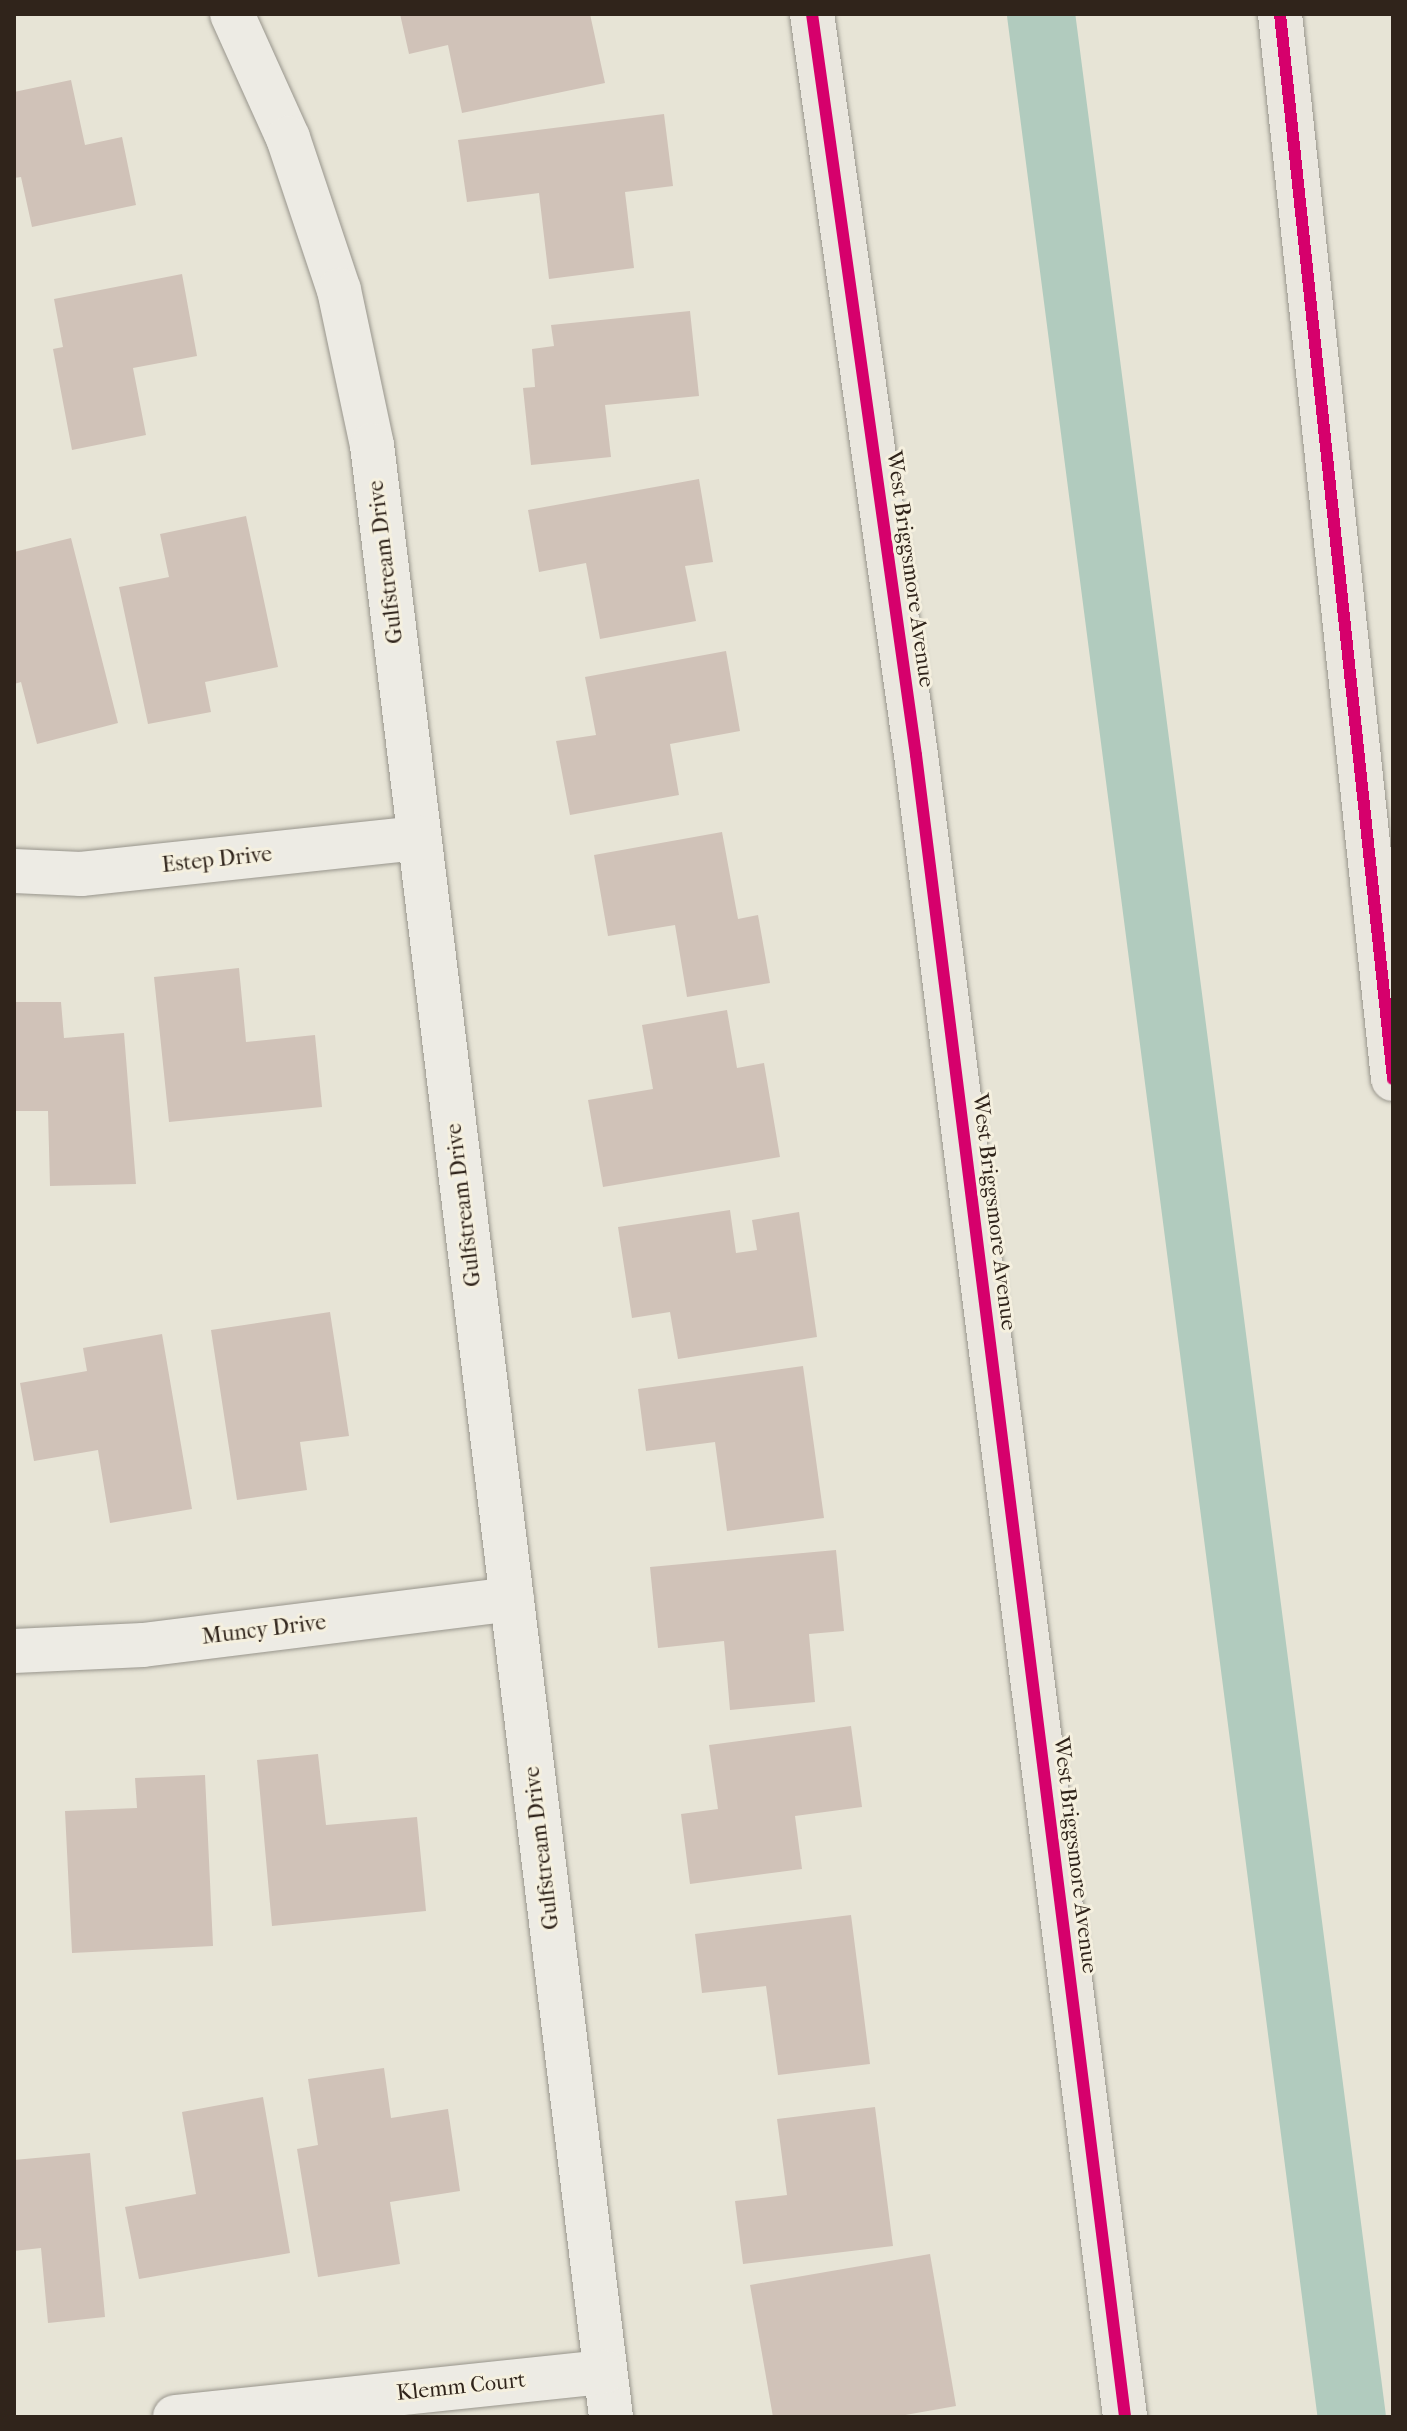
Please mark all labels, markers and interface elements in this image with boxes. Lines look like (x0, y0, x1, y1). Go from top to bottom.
street label: West Briggsmore Avenue (880, 449, 940, 689)
street label: Gulfstream Drive (363, 479, 409, 645)
street label: Estep Drive (161, 841, 273, 879)
street label: West Briggsmore Avenue (966, 1092, 1022, 1332)
street label: Gulfstream Drive (441, 1122, 487, 1288)
street label: Muncy Drive (200, 1609, 328, 1651)
street label: West Briggsmore Avenue (1047, 1735, 1103, 1975)
street label: Gulfstream Drive (519, 1765, 565, 1931)
street label: Klemm Court (395, 2367, 527, 2407)

